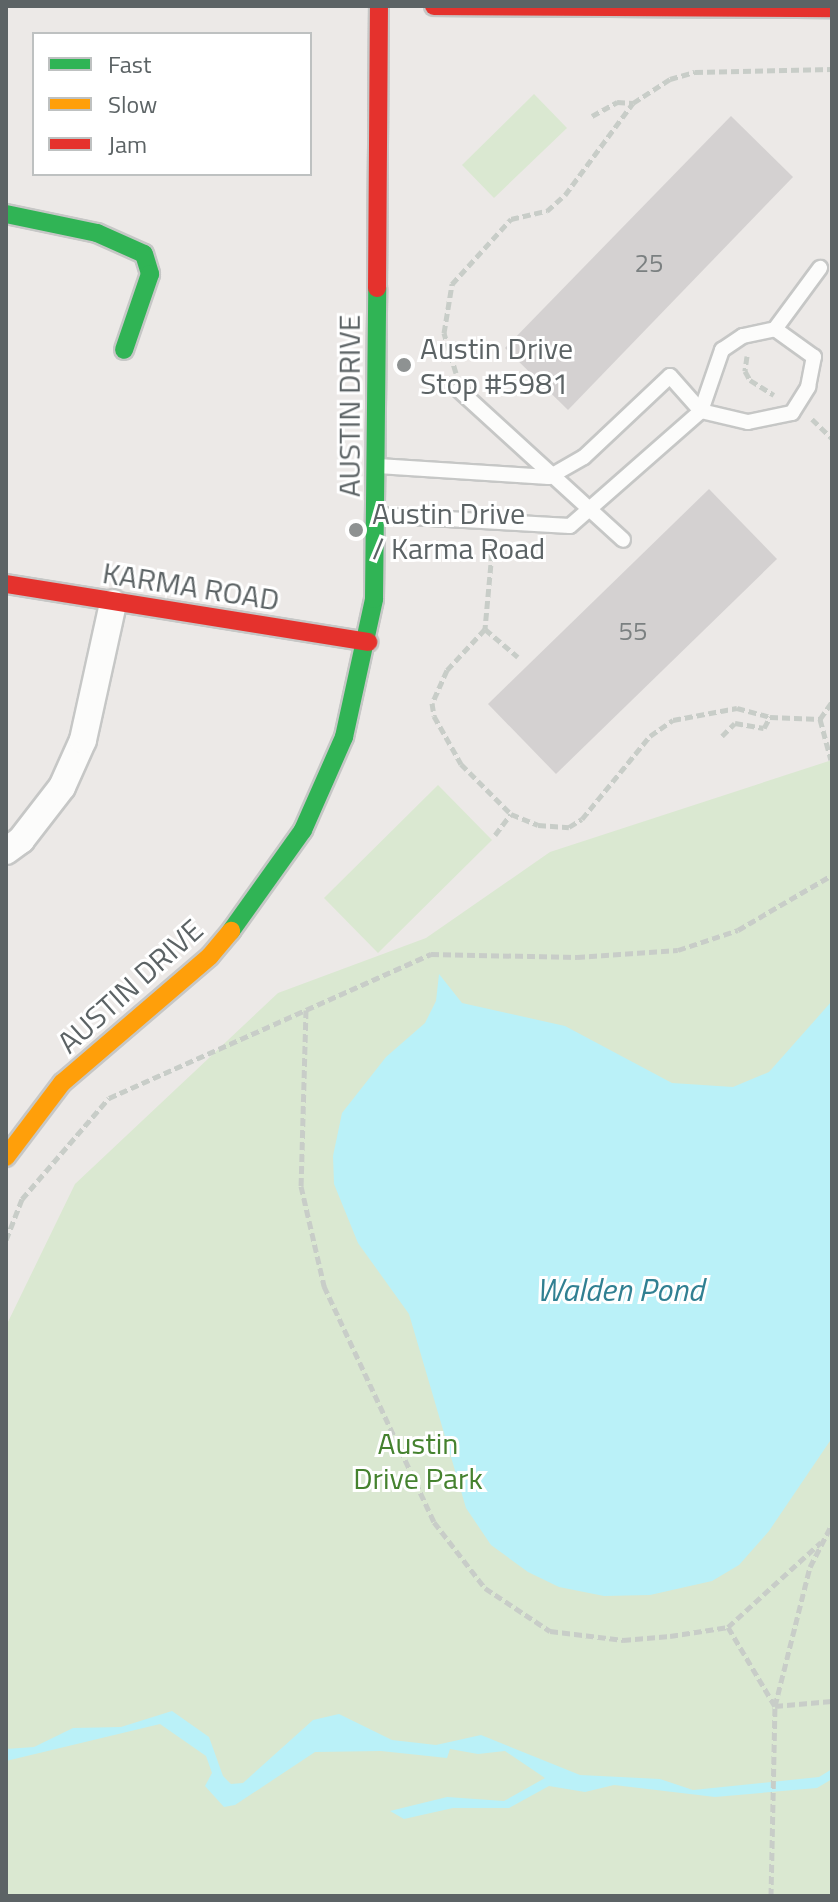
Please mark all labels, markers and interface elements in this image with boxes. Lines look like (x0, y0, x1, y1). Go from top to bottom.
legend (32, 32, 312, 176)
text: Fast (108, 46, 151, 82)
text: Slow (108, 86, 157, 122)
text: Jam (108, 126, 147, 162)
house number: 25 (634, 247, 664, 279)
street label: AUSTIN DRIVE (331, 315, 367, 497)
place label: Austin Drive Stop #5981 (420, 330, 573, 400)
marker: Austin Drive Stop #5981 (395, 356, 413, 374)
place label: Austin Drive / Karma Road (372, 495, 545, 566)
marker: Austin Drive / Karma Road (347, 521, 365, 539)
street label: KARMA ROAD (100, 554, 282, 618)
house number: 55 (618, 615, 648, 647)
street label: AUSTIN DRIVE (50, 912, 210, 1060)
water label: Walden Pond (536, 1270, 704, 1308)
park label: Austin Drive Park (353, 1425, 483, 1496)

